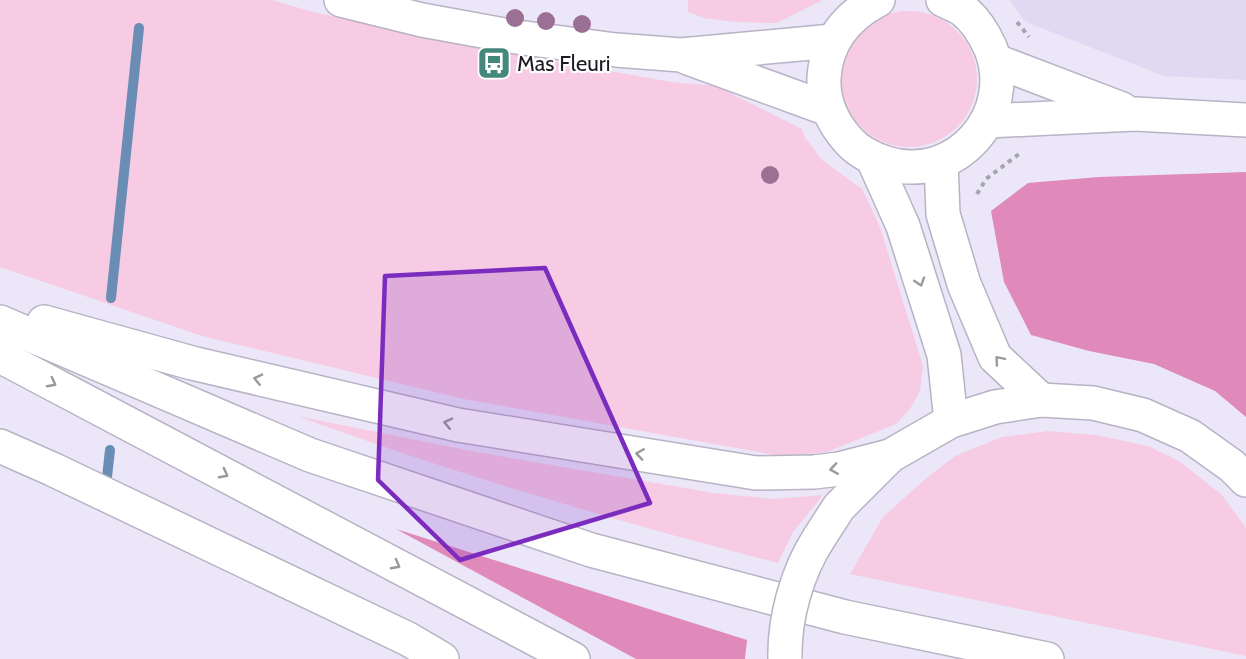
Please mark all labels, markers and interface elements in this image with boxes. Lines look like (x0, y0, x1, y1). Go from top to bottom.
bus stop icon: Mas Fleuri (476, 45, 512, 81)
place label: Mas Fleuri (517, 50, 610, 77)
one-way arrow (913, 276, 926, 287)
one-way arrow (996, 356, 1007, 367)
one-way arrow (253, 373, 263, 386)
one-way arrow (45, 376, 56, 387)
one-way arrow (443, 417, 453, 430)
one-way arrow (636, 448, 646, 461)
one-way arrow (829, 463, 838, 475)
one-way arrow (218, 467, 228, 478)
one-way arrow (390, 558, 401, 569)

